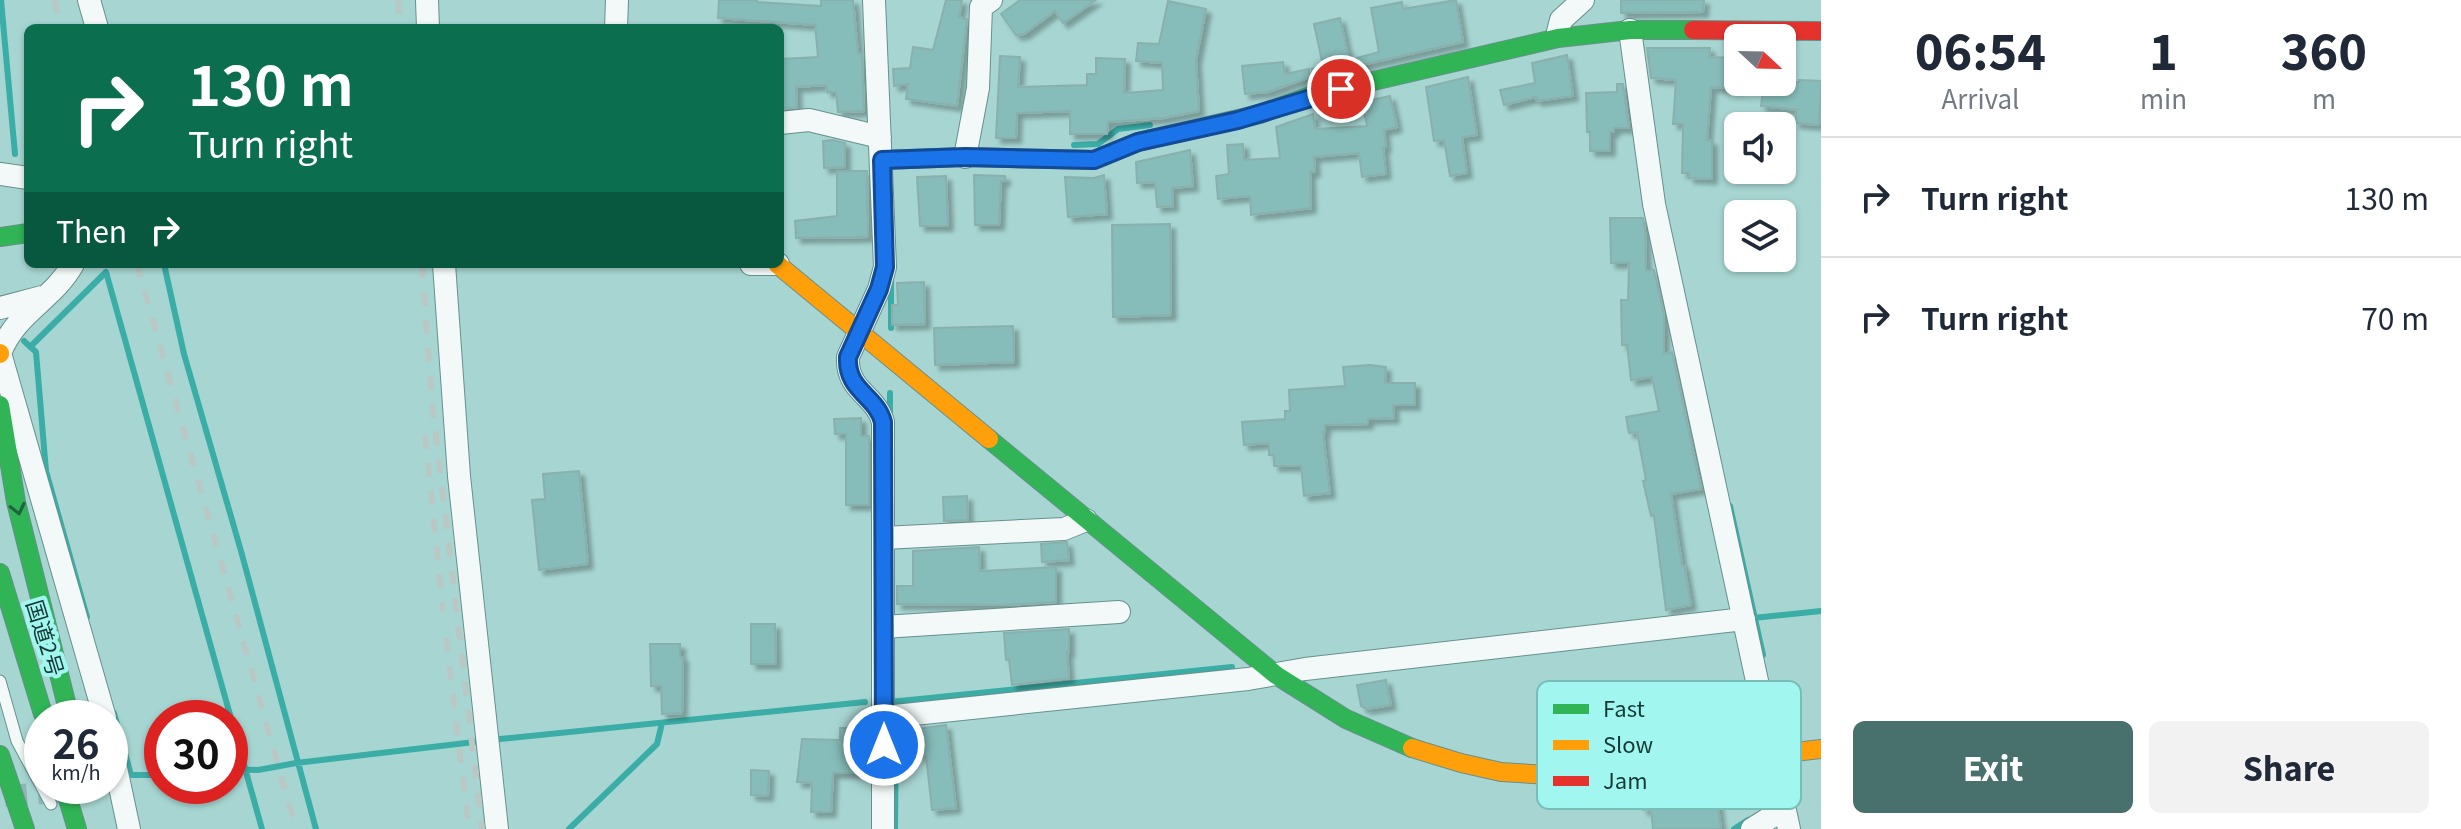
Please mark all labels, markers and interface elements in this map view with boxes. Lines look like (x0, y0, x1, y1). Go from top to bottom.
text: 06:54 (1915, 14, 2046, 84)
text: 1 (2149, 14, 2178, 84)
text: 360 (2281, 14, 2367, 84)
north arrow (1724, 24, 1796, 96)
map controls (1724, 24, 1796, 272)
text: 130 m (188, 41, 354, 122)
pin (1307, 55, 1375, 123)
icon: right (56, 56, 160, 160)
icon: arrive (1319, 67, 1363, 111)
text: Arrival (1941, 79, 2019, 116)
text: min (2140, 79, 2187, 116)
text: m (2312, 79, 2336, 116)
button: sound (1724, 112, 1796, 184)
text: Turn right (188, 116, 353, 168)
icon: right (1853, 175, 1897, 219)
text: Turn right (1921, 175, 2068, 219)
text: 130 m (2345, 175, 2429, 219)
button: layers (1724, 200, 1796, 272)
text: Then (56, 208, 127, 252)
icon: right (143, 208, 187, 252)
icon: right (1853, 295, 1897, 339)
text: Turn right (1921, 295, 2068, 339)
text: 70 m (2361, 295, 2429, 339)
one-way arrow (9, 502, 26, 515)
street label: 国道2号 (20, 595, 74, 679)
legend (1537, 681, 1801, 809)
text: Fast (1603, 691, 1645, 723)
speed limit sign: 30 (144, 700, 248, 804)
position arrow (842, 703, 926, 787)
text: 26 (52, 713, 100, 771)
button: Exit (1853, 721, 2133, 813)
button: Share (2149, 721, 2429, 813)
text: Slow (1603, 727, 1654, 759)
text: km/h (51, 757, 101, 786)
text: Jam (1603, 763, 1648, 795)

